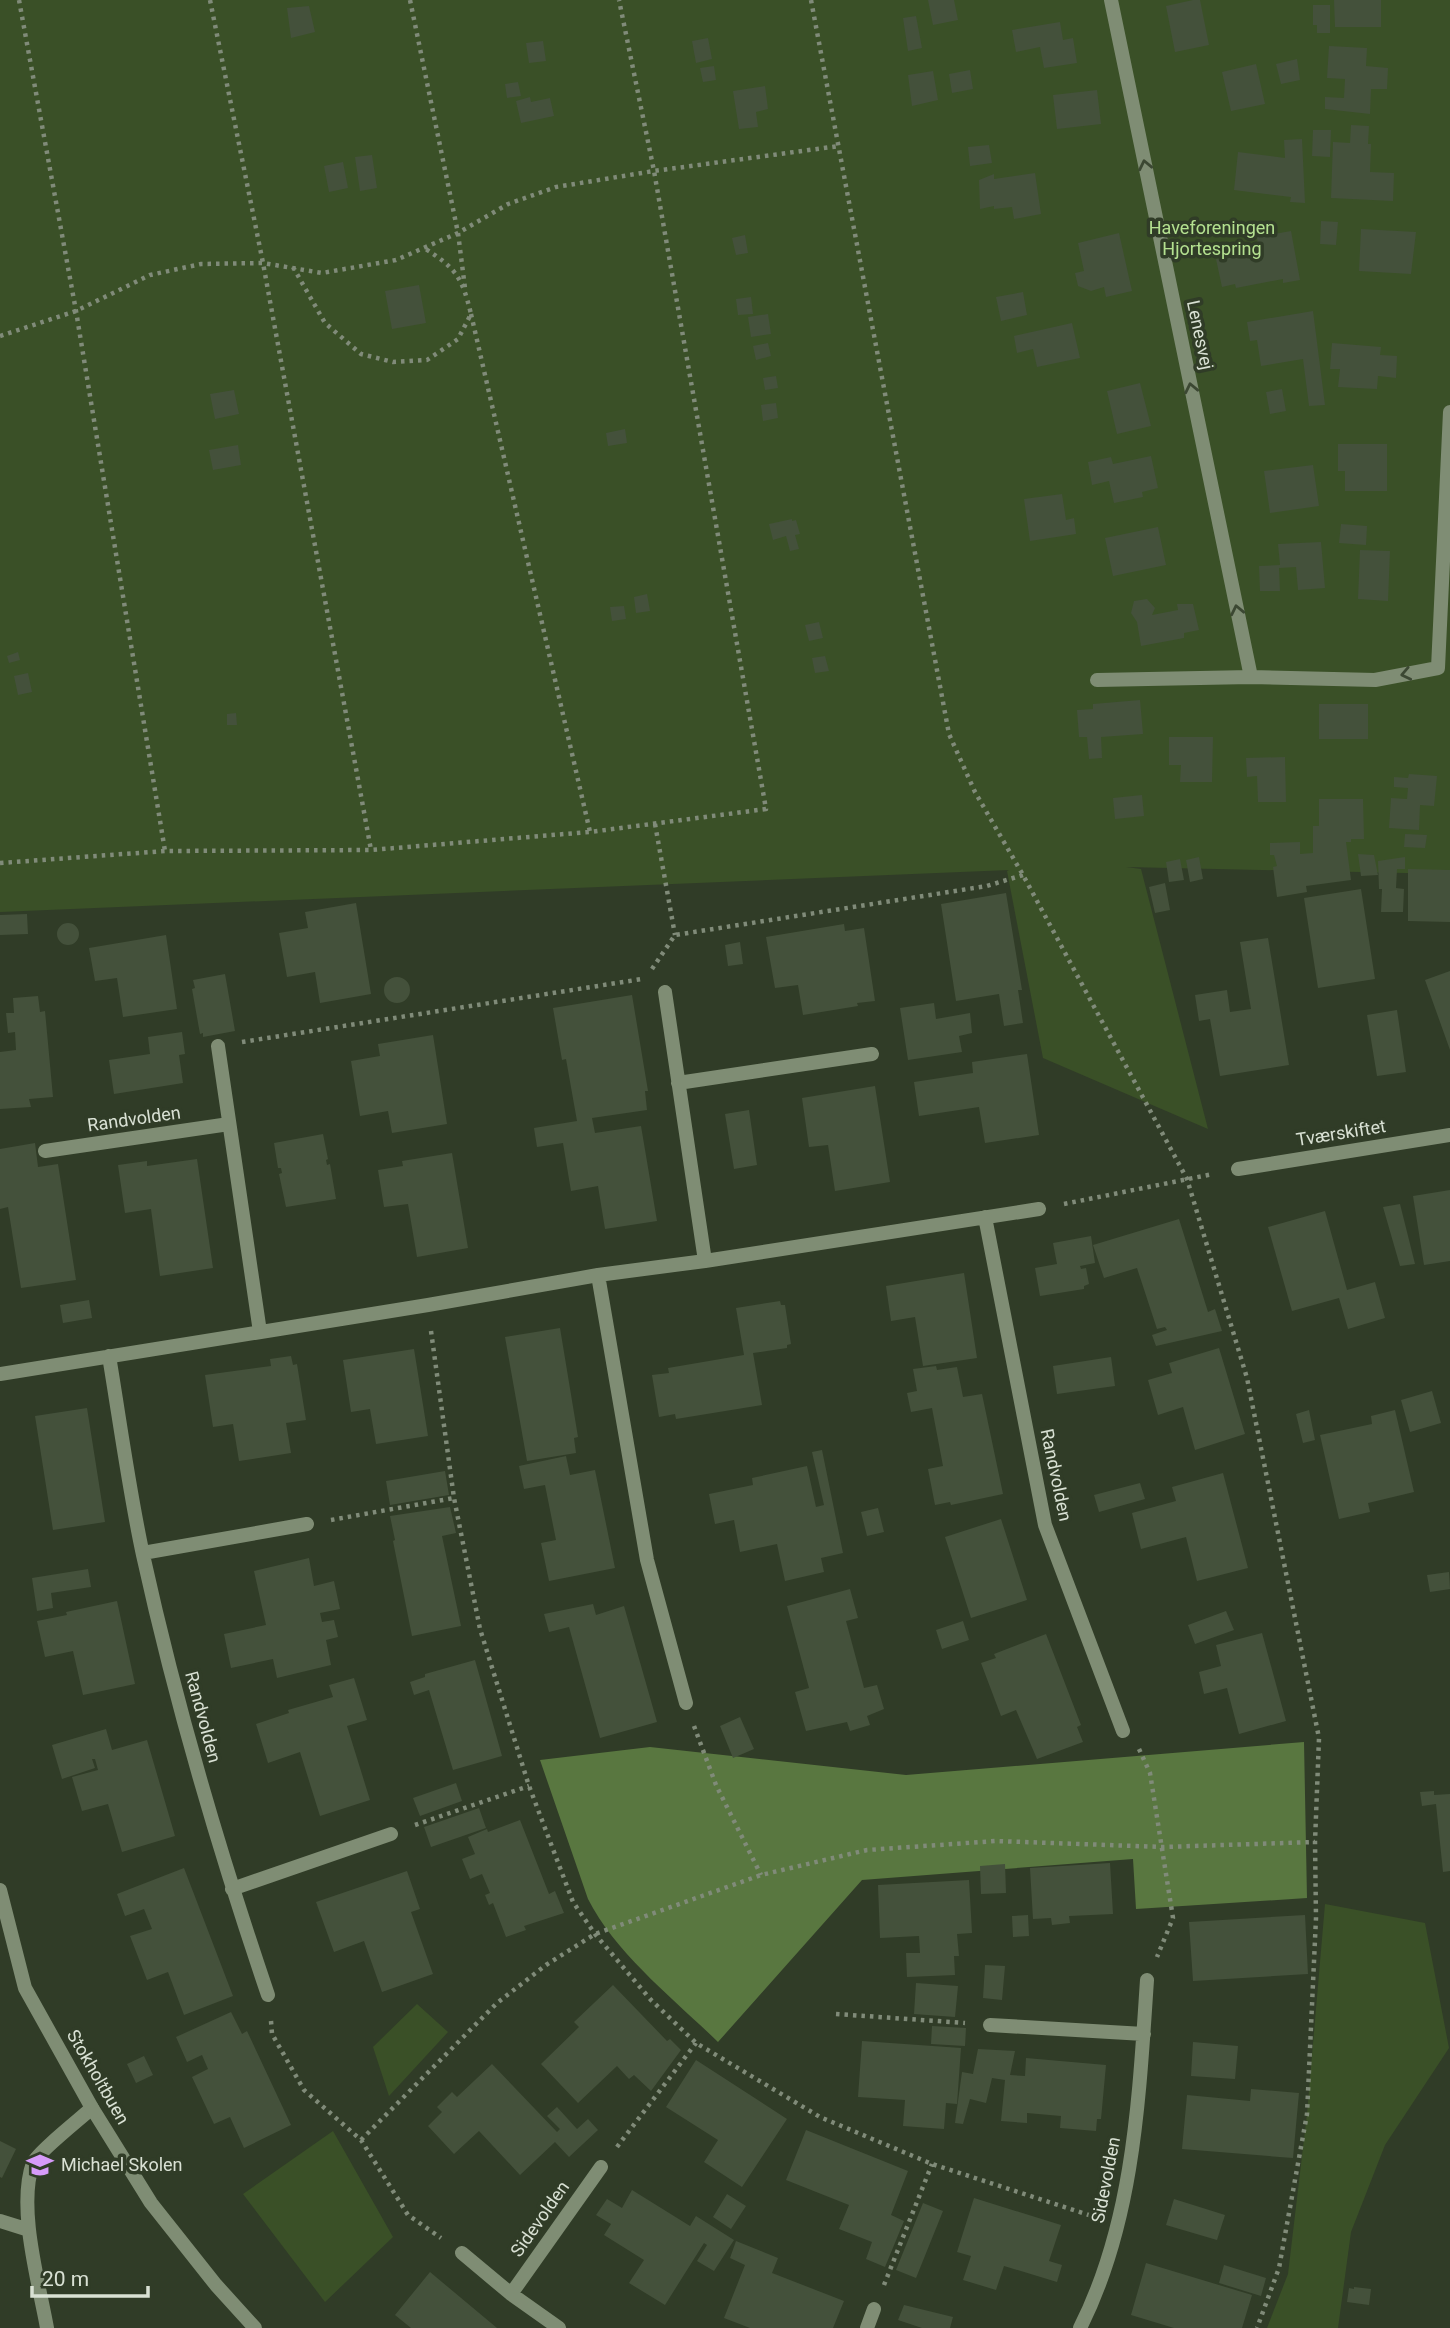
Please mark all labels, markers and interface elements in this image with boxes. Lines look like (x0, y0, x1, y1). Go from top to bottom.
one-way arrow (1139, 159, 1154, 171)
park label: Haveforeningen Hjortespring (1149, 217, 1275, 259)
street label: Lenesvej (1183, 298, 1218, 372)
one-way arrow (1185, 382, 1200, 394)
one-way arrow (1231, 604, 1246, 616)
one-way arrow (1400, 666, 1412, 681)
street label: Randvolden (86, 1102, 182, 1135)
street label: Tværskiftet (1295, 1115, 1387, 1150)
street label: Randvolden (1036, 1427, 1077, 1523)
street label: Randvolden (181, 1669, 226, 1765)
street label: Stokholtbuen (63, 2026, 134, 2128)
street label: Sidevolden (1087, 2135, 1124, 2225)
school or university icon: Michael Skolen (25, 2150, 55, 2180)
place label: Michael Skolen (61, 2154, 183, 2175)
street label: Sidevolden (506, 2177, 573, 2261)
scale bar (32, 2254, 147, 2298)
text: 20 m (42, 2267, 89, 2291)

